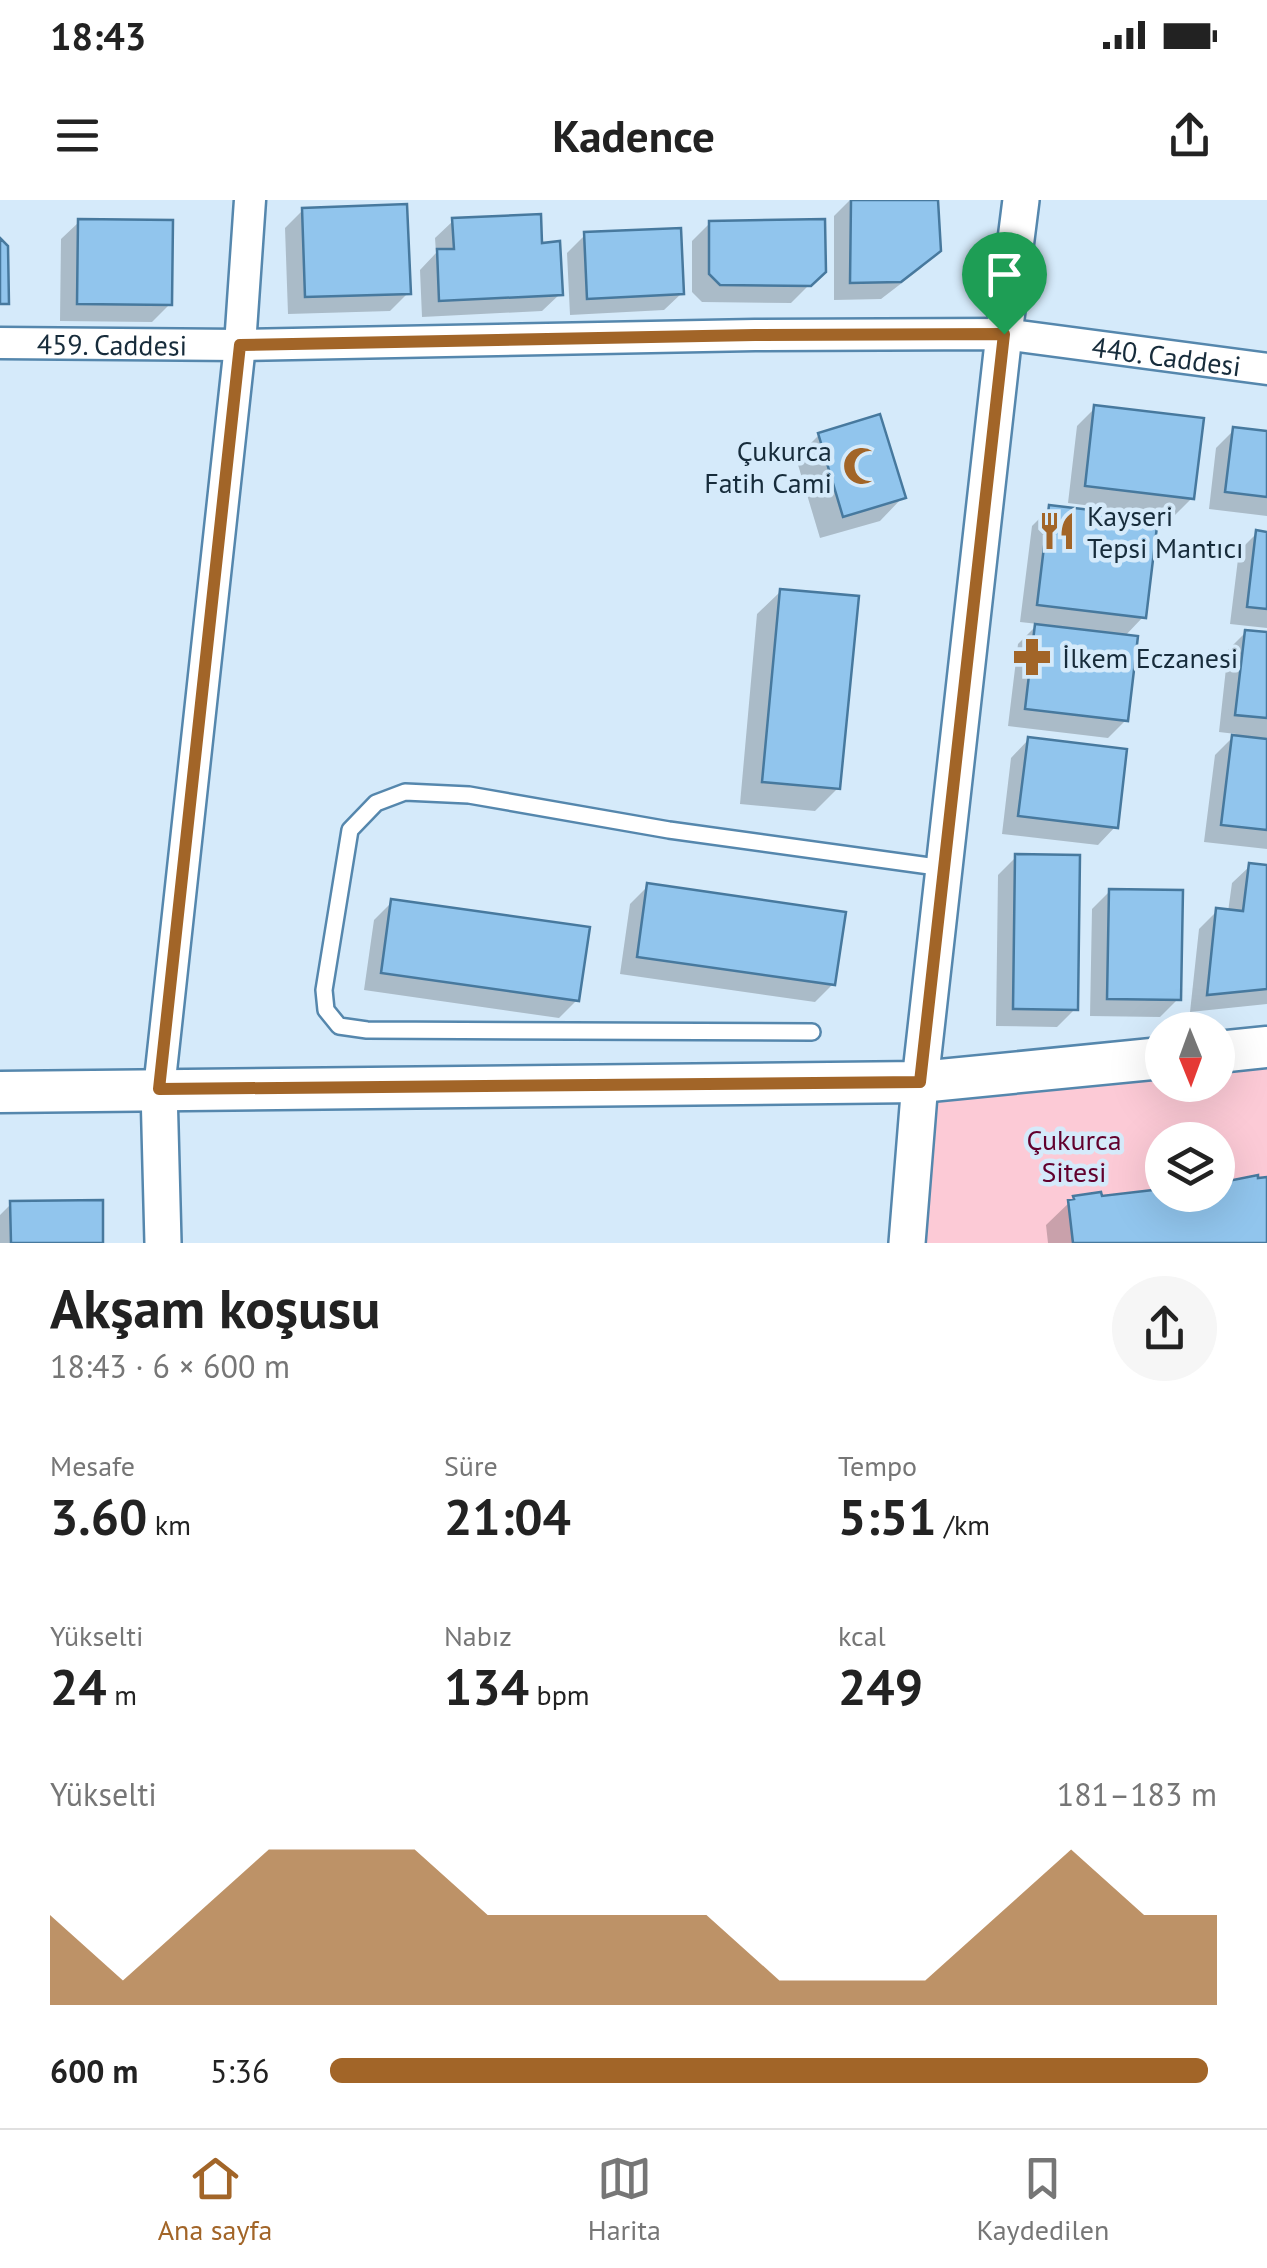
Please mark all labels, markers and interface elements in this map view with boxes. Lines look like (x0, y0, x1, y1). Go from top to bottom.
text: 18:43 (50, 11, 146, 60)
text: Kadence (552, 106, 715, 164)
icon: menu (50, 108, 105, 163)
icon: share (1162, 108, 1217, 163)
pin (962, 232, 1047, 335)
icon: arrive (977, 247, 1032, 302)
street label: 459. Caddesi (37, 325, 187, 363)
street label: 440. Caddesi (1090, 327, 1243, 384)
place label: Çukurca Fatih Cami (704, 432, 832, 501)
mosque icon: Çukurca Fatih Cami (841, 445, 883, 487)
place label: Kayseri Tepsi Mantıcı (1087, 497, 1244, 566)
restaurant icon: Kayseri Tepsi Mantıcı (1036, 510, 1078, 552)
pharmacy icon: İlkem Eczanesi (1011, 636, 1053, 678)
place label: İlkem Eczanesi (1062, 639, 1238, 676)
north arrow (1145, 1012, 1235, 1102)
map controls (1145, 1012, 1235, 1212)
park label: Çukurca Sitesi (1026, 1121, 1122, 1190)
button: layers (1145, 1122, 1235, 1212)
text: Akşam koşusu (50, 1272, 380, 1343)
button: share (1112, 1276, 1217, 1381)
text: 18:43 · 6 × 600 m (50, 1345, 290, 1387)
text: Mesafe (50, 1447, 135, 1484)
text: Süre (444, 1447, 498, 1484)
text: Tempo (838, 1447, 917, 1484)
text: 3.60 (50, 1484, 147, 1549)
text: 21:04 (444, 1484, 571, 1549)
text: 5:51 (838, 1484, 937, 1549)
text: km (147, 1506, 191, 1543)
text: /km (937, 1506, 990, 1543)
text: Yükselti (50, 1617, 144, 1654)
text: Nabız (444, 1617, 512, 1654)
text: kcal (838, 1617, 886, 1654)
text: 24 (50, 1654, 107, 1719)
text: 134 (444, 1654, 529, 1719)
text: 249 (838, 1654, 923, 1719)
text: m (107, 1676, 137, 1713)
text: bpm (529, 1676, 590, 1713)
text: Yükselti (50, 1773, 157, 1815)
text: 181–183 m (1057, 1773, 1217, 1815)
text: 600 m (50, 2050, 138, 2092)
text: 5:36 (210, 2050, 269, 2092)
tab: Ana sayfa (158, 2151, 272, 2248)
tab: Harita (588, 2151, 661, 2248)
tab: Kaydedilen (976, 2151, 1109, 2248)

